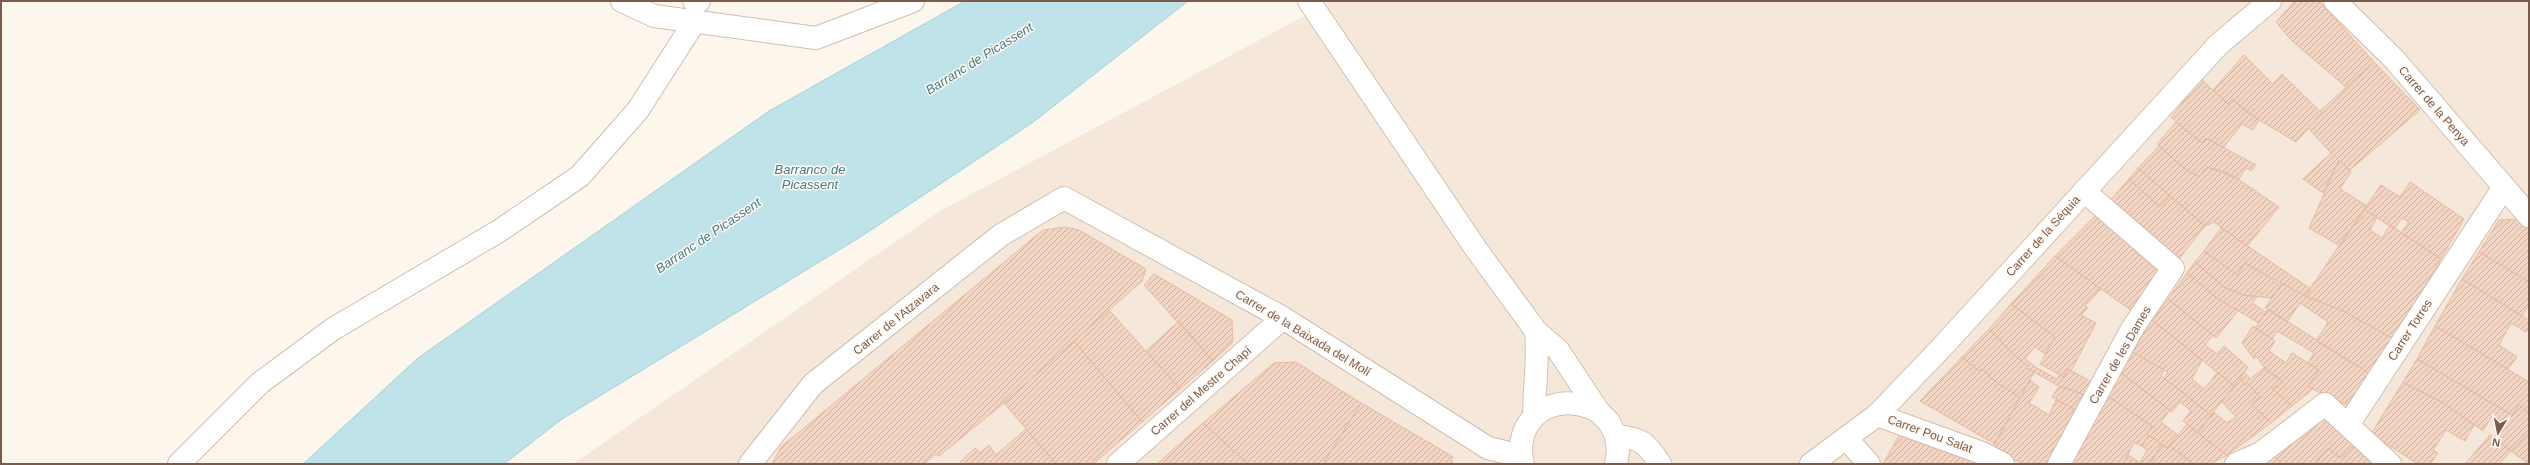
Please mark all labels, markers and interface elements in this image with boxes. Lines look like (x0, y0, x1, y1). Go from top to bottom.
water label: Barranc de Picassent (923, 19, 1037, 98)
street label: Carrer de la Penya (2396, 63, 2473, 149)
water label: Barranco de Picassent (775, 162, 845, 192)
street label: Carrer de la Séquia (2003, 192, 2083, 279)
water label: Barranc de Picassent (653, 194, 765, 276)
street label: Carrer de l'Atzavara (850, 280, 942, 358)
street label: Carrer de la Baixada del Molí (1233, 287, 1374, 379)
street label: Carrer Torres (2385, 297, 2435, 363)
street label: Carrer de les Dames (2086, 304, 2154, 406)
street label: Carrer del Mestre Chapí (1148, 343, 1255, 439)
street label: Carrer Pou Salat (1886, 412, 1975, 456)
north arrow (2478, 413, 2518, 453)
text: N (2491, 436, 2501, 449)

